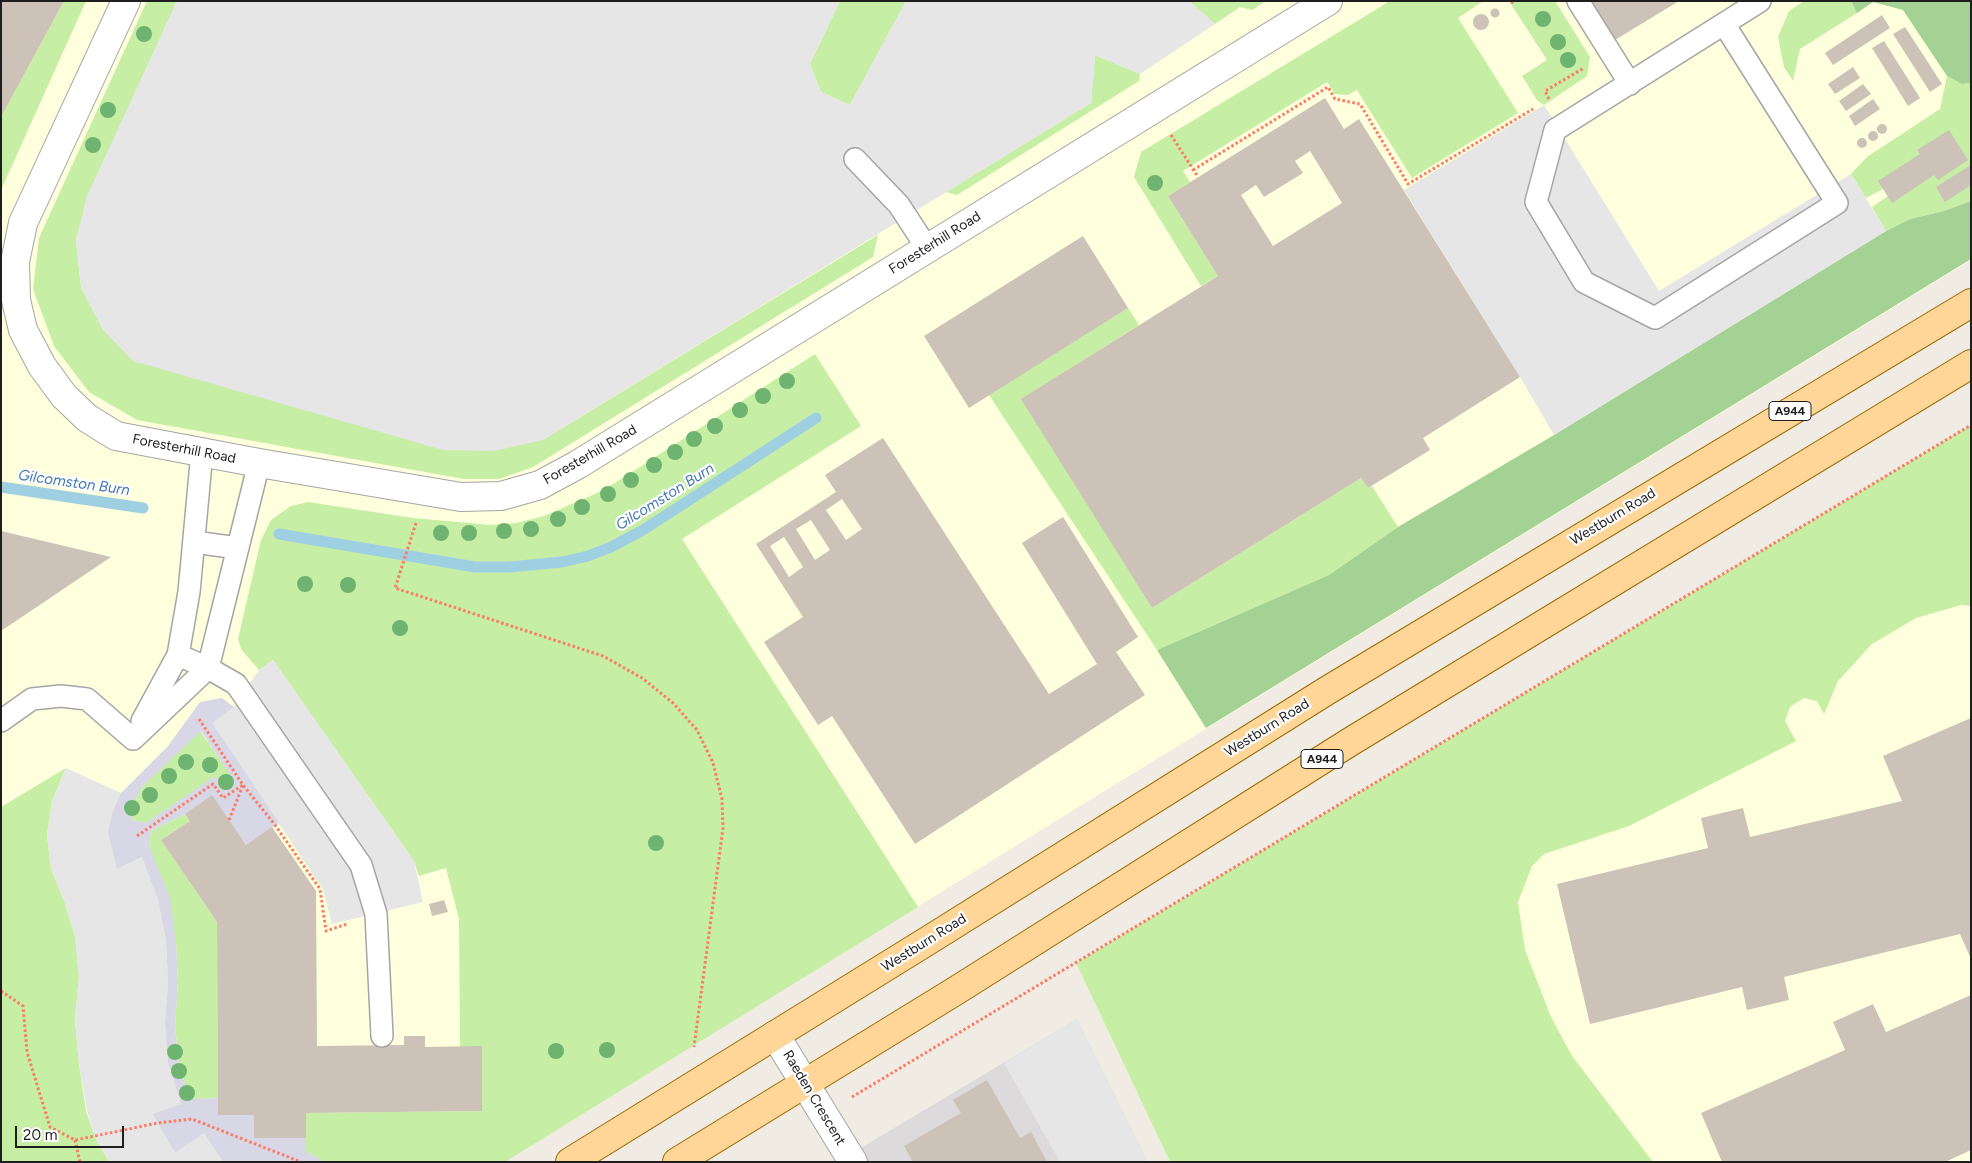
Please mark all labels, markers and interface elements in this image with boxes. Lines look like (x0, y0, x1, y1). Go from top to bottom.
street label: Foresterhill Road (886, 208, 984, 278)
road number: A944 (1769, 402, 1811, 421)
street label: Foresterhill Road (540, 421, 640, 489)
street label: Foresterhill Road (131, 431, 237, 467)
water label: Gilcomston Burn (613, 460, 717, 534)
water label: Gilcomston Burn (17, 466, 131, 500)
street label: Westburn Road (1567, 485, 1659, 549)
street label: Westburn Road (1222, 695, 1312, 761)
road number: A944 (1301, 750, 1343, 769)
street label: Westburn Road (879, 910, 969, 976)
street label: Raeden Crescent (779, 1047, 849, 1149)
scale bar (18, 1116, 126, 1148)
text: 20 m (23, 1126, 57, 1144)

